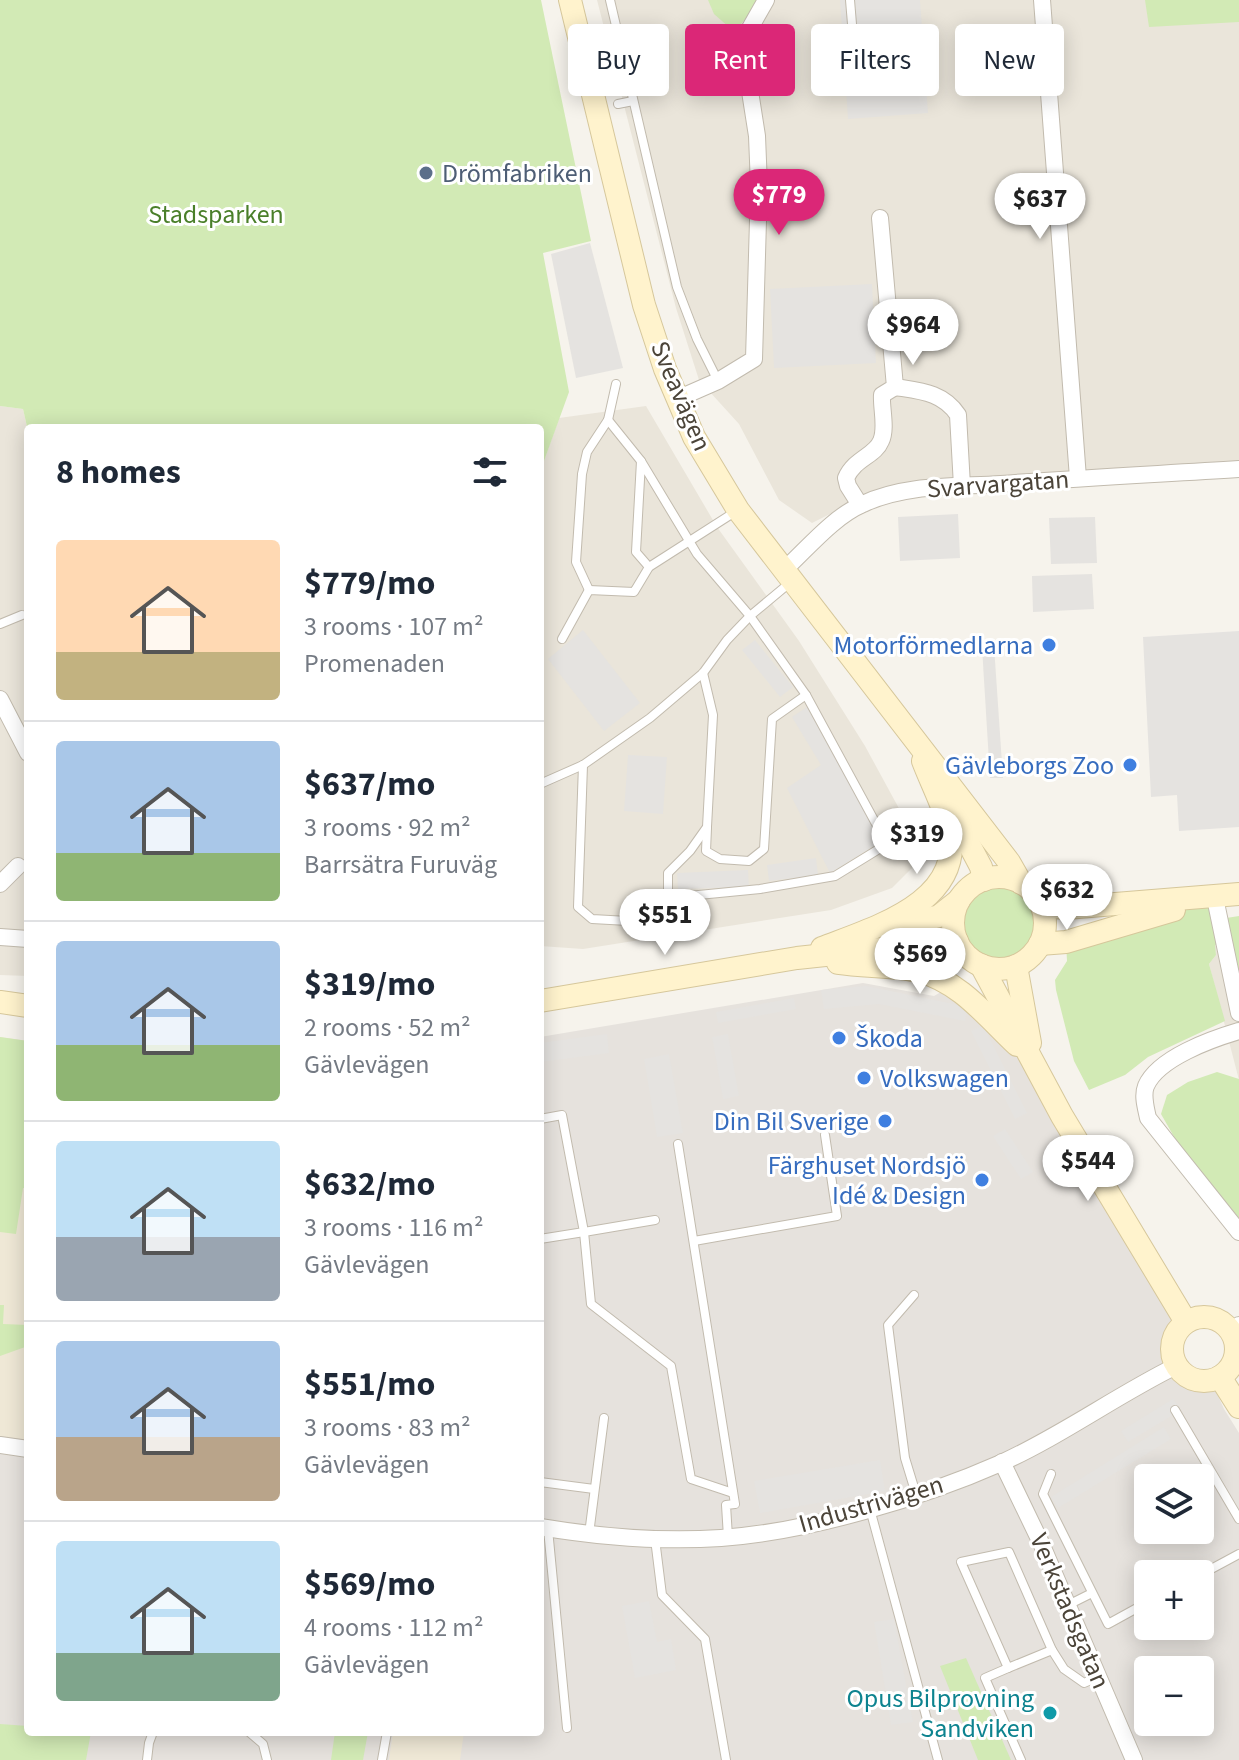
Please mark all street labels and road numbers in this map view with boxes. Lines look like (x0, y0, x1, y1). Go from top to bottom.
street label: Sveavägen (641, 335, 721, 457)
street label: Svarvargatan (925, 461, 1071, 507)
street label: Industrivägen (794, 1466, 948, 1542)
street label: Verkstadsgatan (1021, 1527, 1119, 1695)

